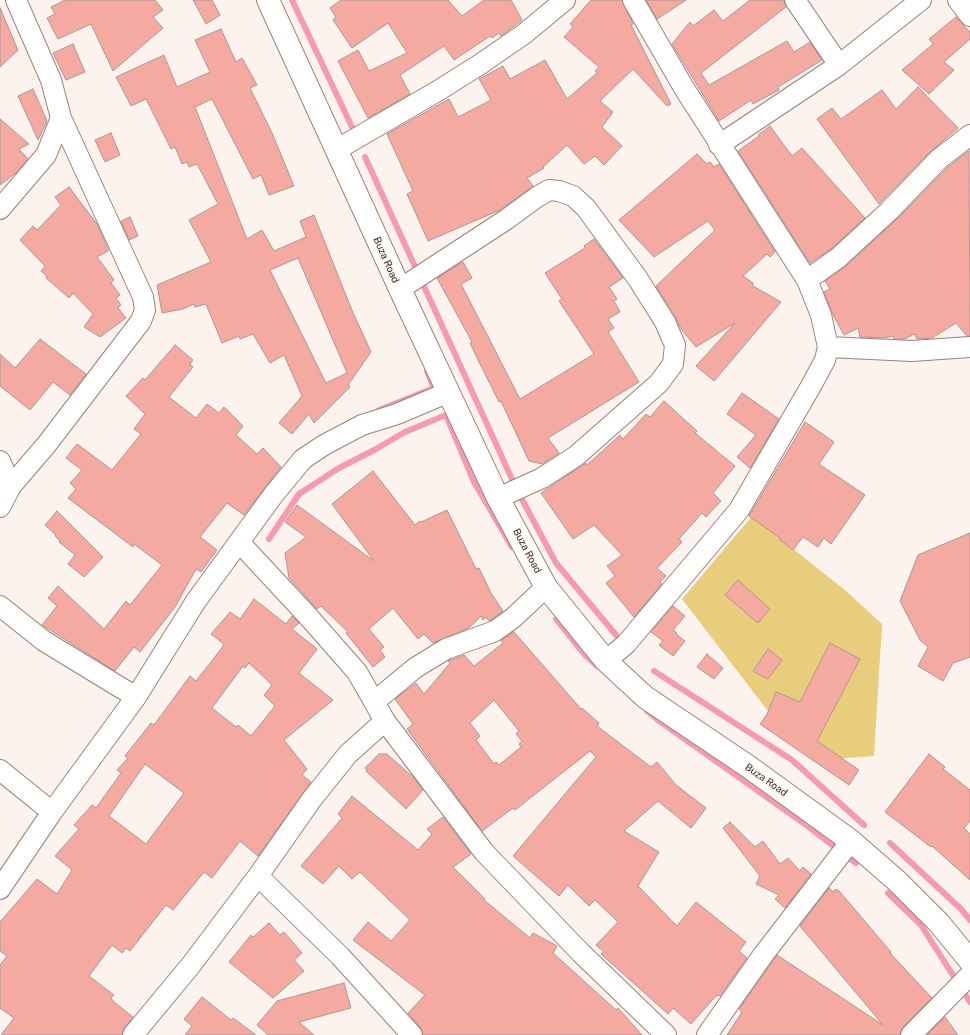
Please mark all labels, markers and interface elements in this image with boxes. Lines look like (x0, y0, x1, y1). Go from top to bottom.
street label: Buza Road (371, 235, 401, 285)
street label: Buza Road (510, 527, 544, 575)
street label: Buza Road (742, 761, 790, 799)

